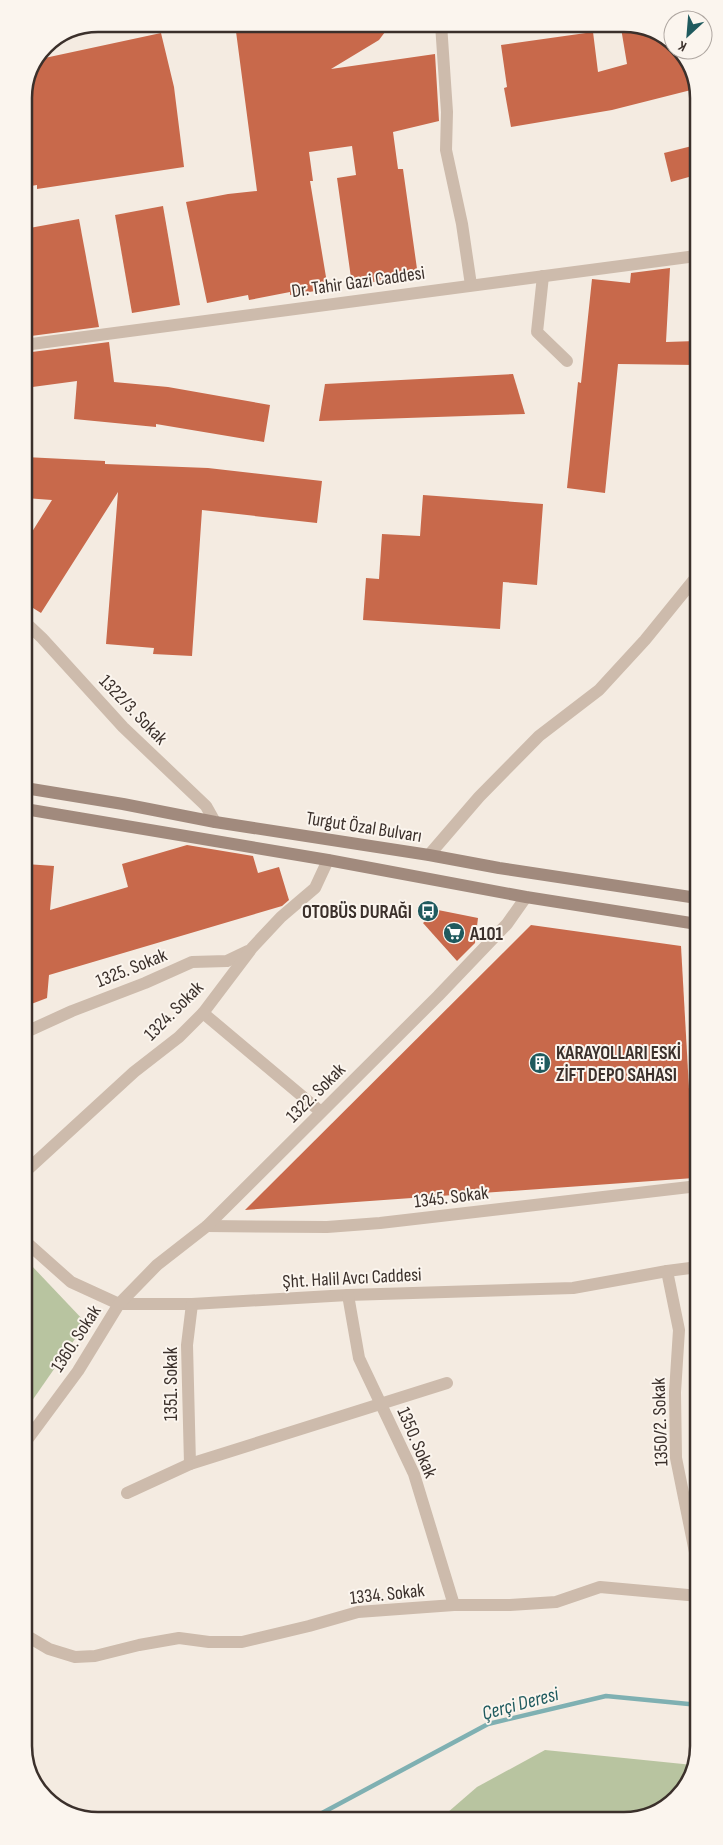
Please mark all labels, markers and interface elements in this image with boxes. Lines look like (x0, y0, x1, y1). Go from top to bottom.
north arrow (663, 10, 713, 60)
text: K (676, 37, 689, 55)
street label: Dr. Tahir Gazi Caddesi (290, 262, 426, 303)
street label: 1322/3. Sokak (94, 670, 172, 750)
street label: Turgut Özal Bulvarı (304, 807, 423, 848)
bus stop icon: OTOBÜS DURAĞI (416, 899, 440, 923)
place label: OTOBÜS DURAĞI (302, 901, 412, 924)
supermarket icon: A101 (442, 921, 466, 945)
place label: A101 (469, 923, 504, 946)
street label: 1325. Sokak (93, 943, 171, 993)
street label: 1324. Sokak (140, 976, 209, 1046)
place label: KARAYOLLARI ESKİ ZİFT DEPO SAHASI (556, 1042, 681, 1087)
building icon: KARAYOLLARI ESKİ ZİFT DEPO SAHASI (528, 1051, 552, 1075)
street label: 1322. Sokak (281, 1058, 351, 1128)
street label: 1345. Sokak (413, 1181, 490, 1213)
street label: Şht. Halil Avcı Caddesi (282, 1263, 422, 1294)
street label: 1360. Sokak (46, 1300, 107, 1377)
street label: 1351. Sokak (160, 1346, 183, 1421)
street label: 1350/2. Sokak (647, 1377, 674, 1467)
street label: 1350. Sokak (391, 1404, 442, 1482)
street label: 1334. Sokak (349, 1579, 426, 1610)
water label: Çerçi Deresi (479, 1682, 562, 1726)

